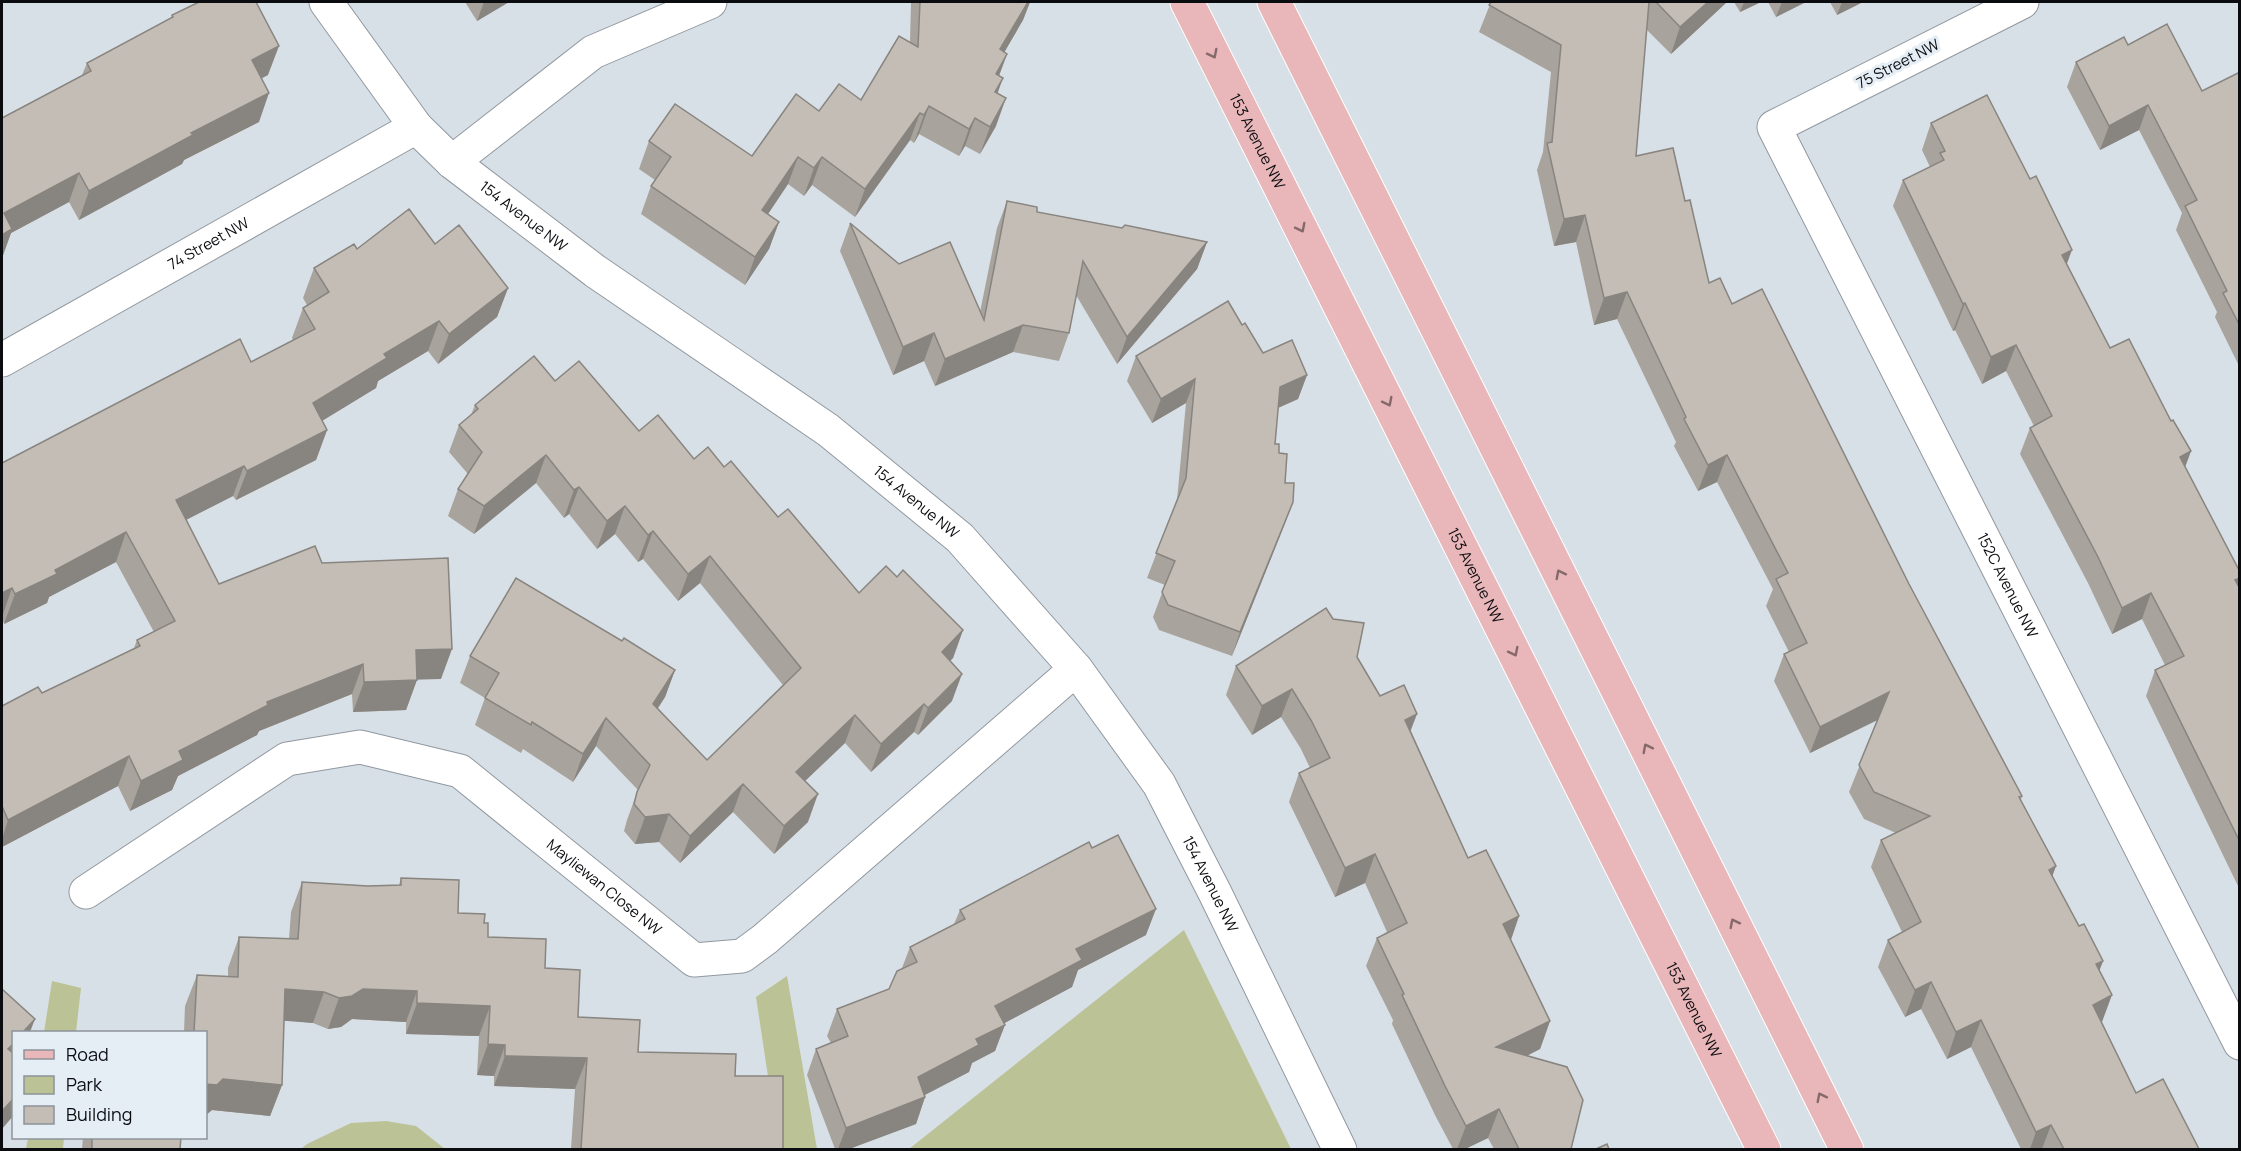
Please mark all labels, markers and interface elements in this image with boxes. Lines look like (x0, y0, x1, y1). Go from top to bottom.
street label: 75 Street NW (1853, 34, 1943, 93)
one-way arrow (1206, 47, 1218, 58)
street label: 153 Avenue NW (1225, 90, 1290, 193)
street label: 154 Avenue NW (476, 176, 572, 256)
street label: 74 Street NW (164, 212, 253, 275)
one-way arrow (1294, 222, 1305, 232)
one-way arrow (1381, 396, 1393, 407)
street label: 154 Avenue NW (869, 460, 964, 543)
street label: 153 Avenue NW (1443, 524, 1509, 627)
street label: 152C Avenue NW (1972, 529, 2043, 641)
one-way arrow (1555, 569, 1567, 580)
one-way arrow (1506, 645, 1518, 656)
one-way arrow (1643, 744, 1654, 755)
street label: 154 Avenue NW (1178, 832, 1243, 936)
street label: Mayliewan Close NW (542, 834, 666, 940)
one-way arrow (1730, 918, 1741, 929)
street label: 153 Avenue NW (1661, 958, 1727, 1061)
legend (12, 1031, 207, 1139)
text: Road (66, 1042, 109, 1066)
text: Park (66, 1072, 103, 1096)
one-way arrow (1817, 1093, 1828, 1104)
text: Building (66, 1102, 132, 1126)

